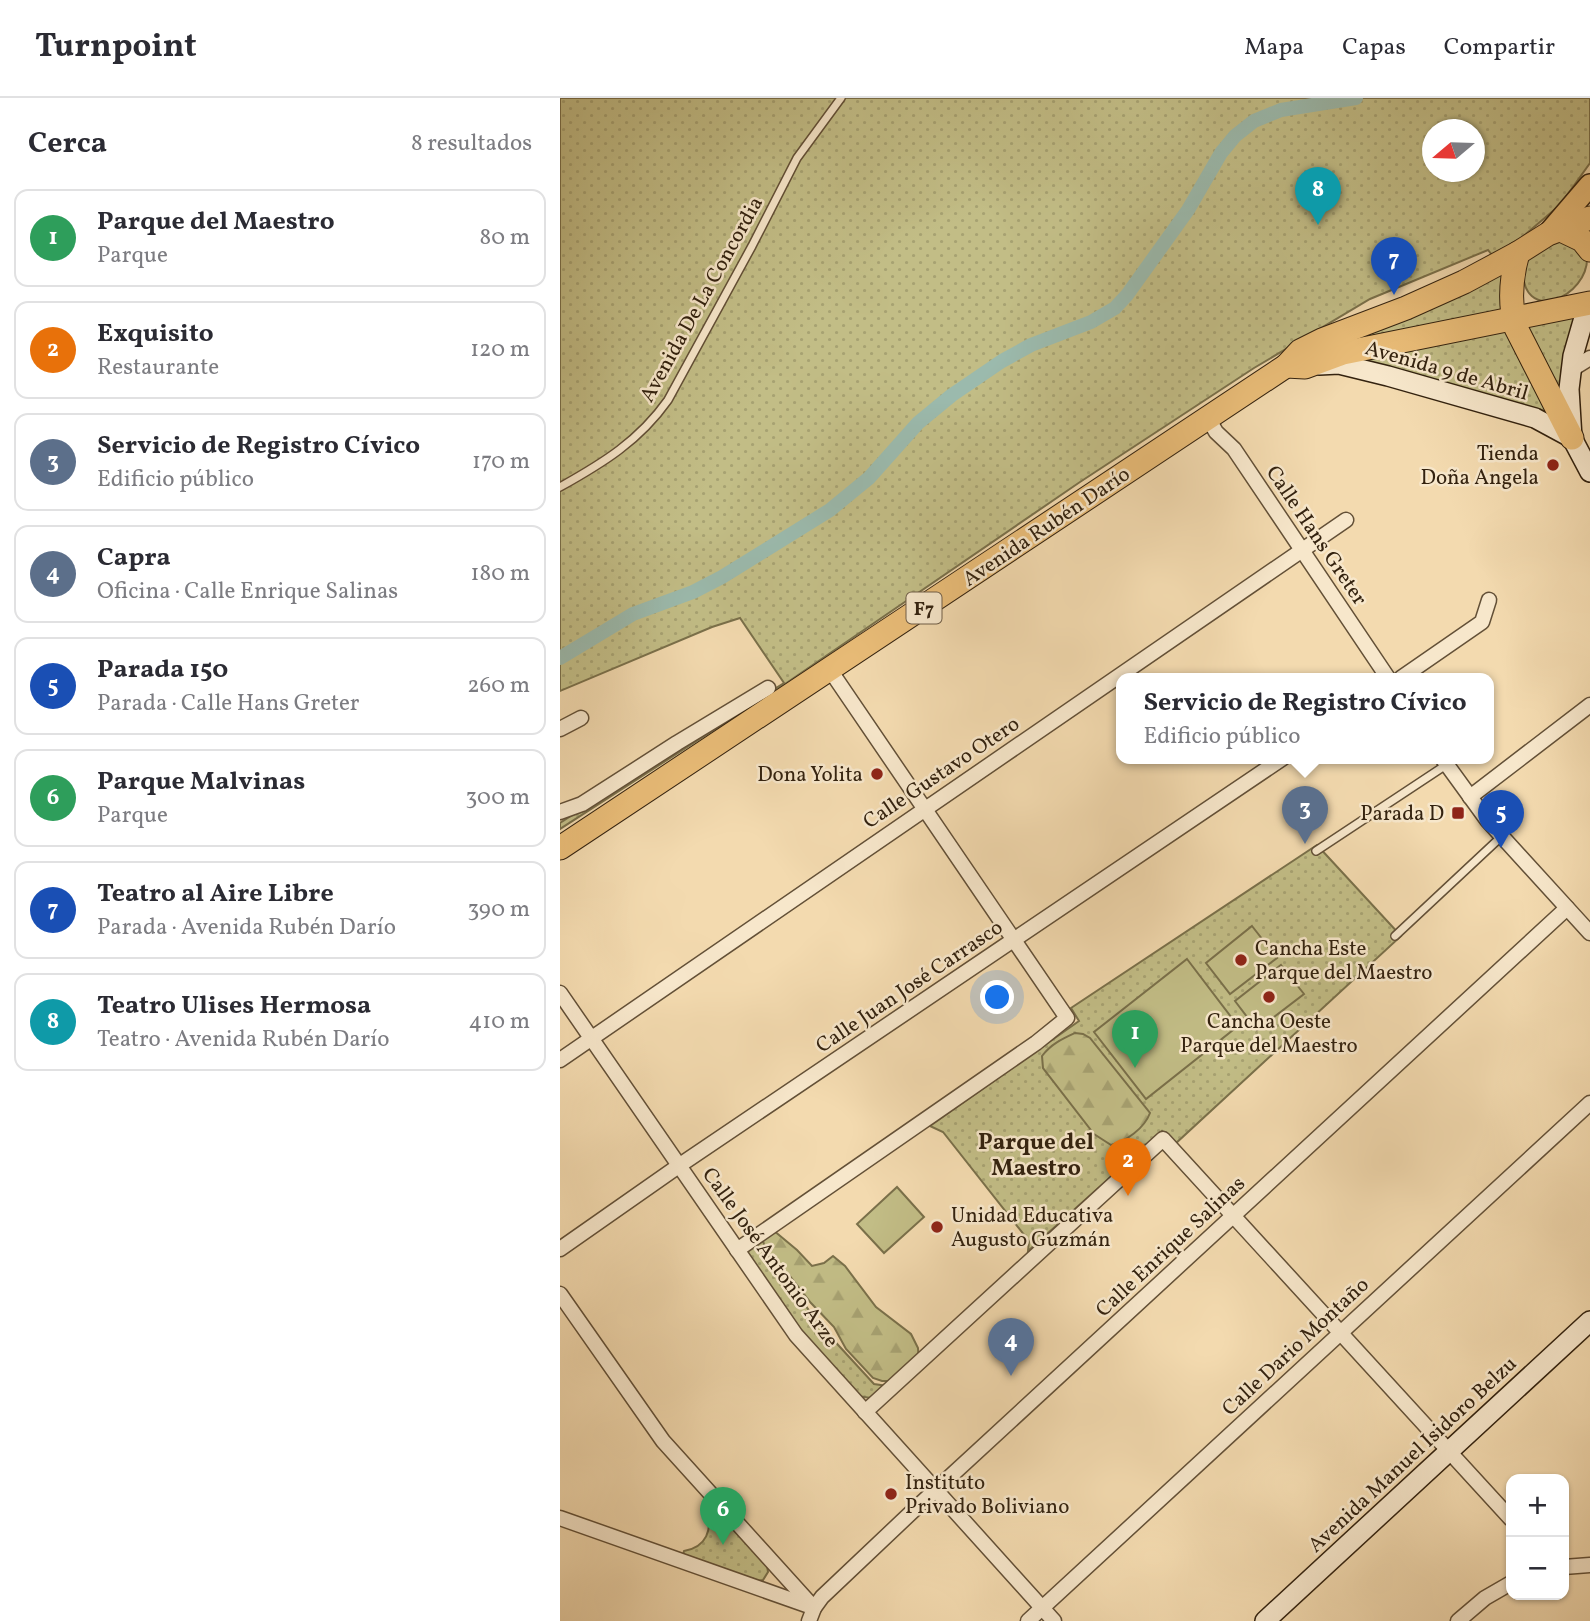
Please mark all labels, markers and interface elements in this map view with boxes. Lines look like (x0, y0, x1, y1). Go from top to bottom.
text: Turnpoint (35, 25, 197, 71)
text: Mapa (1244, 31, 1304, 65)
text: Capas (1342, 31, 1406, 65)
text: Compartir (1444, 31, 1555, 65)
north arrow (1422, 119, 1485, 182)
text: Cerca (28, 123, 107, 165)
text: 8 resultados (411, 128, 532, 160)
pin: 8 (1295, 167, 1341, 225)
street label: Avenida De La Concordia (634, 192, 771, 408)
text: Parque del Maestro (97, 204, 335, 240)
text: 1 (48, 222, 58, 254)
text: 80 m (480, 222, 530, 254)
pin: 7 (1371, 237, 1417, 295)
text: Parque (97, 240, 168, 272)
text: Exquisito (97, 316, 214, 352)
text: 2 (47, 334, 59, 366)
text: 120 m (470, 334, 530, 366)
street label: Avenida 9 de Abril (1362, 334, 1532, 409)
text: Restaurante (97, 352, 219, 384)
text: Servicio de Registro Cívico (97, 428, 420, 464)
place label: Tienda Doña Angela (1421, 440, 1539, 493)
text: 3 (47, 446, 59, 478)
text: 170 m (472, 446, 530, 478)
marker: Tienda Doña Angela (1545, 457, 1561, 473)
street label: Avenida Rubén Darío (957, 460, 1136, 594)
street label: Calle Hans Greter (1258, 460, 1373, 612)
text: Edificio público (97, 464, 254, 496)
text: Capra (97, 540, 171, 576)
text: 4 (46, 558, 60, 590)
text: 180 m (471, 558, 530, 590)
text: Oficina · Calle Enrique Salinas (97, 576, 398, 608)
road number: F7 (906, 593, 942, 624)
text: Parada 150 (97, 652, 228, 688)
text: 5 (47, 670, 59, 702)
text: 260 m (467, 670, 530, 702)
popup (1116, 673, 1494, 764)
text: Servicio de Registro Cívico (1143, 685, 1467, 721)
text: Parada · Calle Hans Greter (97, 688, 359, 720)
street label: Calle Gustavo Otero (858, 710, 1026, 836)
text: Edificio público (1143, 721, 1300, 753)
place label: Dona Yolita (757, 761, 863, 790)
text: Parque Malvinas (97, 764, 305, 800)
marker: Dona Yolita (869, 766, 885, 782)
text: 6 (47, 782, 59, 814)
text: 300 m (466, 782, 530, 814)
pin: 3 (1282, 786, 1328, 844)
pin: 5 (1478, 790, 1524, 848)
text: Parque (97, 800, 168, 832)
place label: Parada D (1360, 800, 1444, 829)
marker: Parada D (1450, 805, 1466, 821)
text: Teatro al Aire Libre (97, 876, 334, 912)
text: 7 (48, 894, 59, 926)
text: 390 m (467, 894, 530, 926)
text: Parada · Avenida Rubén Darío (97, 912, 396, 944)
street label: Calle Juan José Carrasco (811, 914, 1009, 1061)
place label: Cancha Este Parque del Maestro (1255, 935, 1433, 988)
marker: Cancha Este Parque del Maestro (1233, 952, 1249, 968)
your location (980, 980, 1014, 1014)
text: Teatro Ulises Hermosa (97, 988, 371, 1024)
marker: Cancha Oeste Parque del Maestro (1261, 989, 1277, 1005)
text: 8 (47, 1006, 59, 1038)
text: 410 m (469, 1006, 530, 1038)
place label: Cancha Oeste Parque del Maestro (1180, 1008, 1358, 1061)
pin: 1 (1112, 1010, 1158, 1068)
text: Teatro · Avenida Rubén Darío (97, 1024, 389, 1056)
district label: Parque del Maestro (978, 1127, 1094, 1185)
pin: 2 (1105, 1138, 1151, 1196)
street label: Calle José Antonio Arze (695, 1162, 845, 1354)
street label: Calle Enrique Salinas (1090, 1170, 1252, 1324)
place label: Unidad Educativa Augusto Guzmán (951, 1202, 1113, 1255)
marker: Unidad Educativa Augusto Guzmán (929, 1219, 945, 1235)
street label: Calle Dario Montaño (1216, 1271, 1376, 1423)
pin: 4 (988, 1318, 1034, 1376)
street label: Avenida Manuel Isidoro Belzu (1302, 1350, 1524, 1560)
place label: Instituto Privado Boliviano (905, 1469, 1069, 1522)
map controls (1506, 1474, 1569, 1600)
button: + (1506, 1474, 1569, 1537)
marker: Instituto Privado Boliviano (883, 1486, 899, 1502)
pin: 6 (700, 1487, 746, 1545)
button: − (1506, 1537, 1569, 1600)

